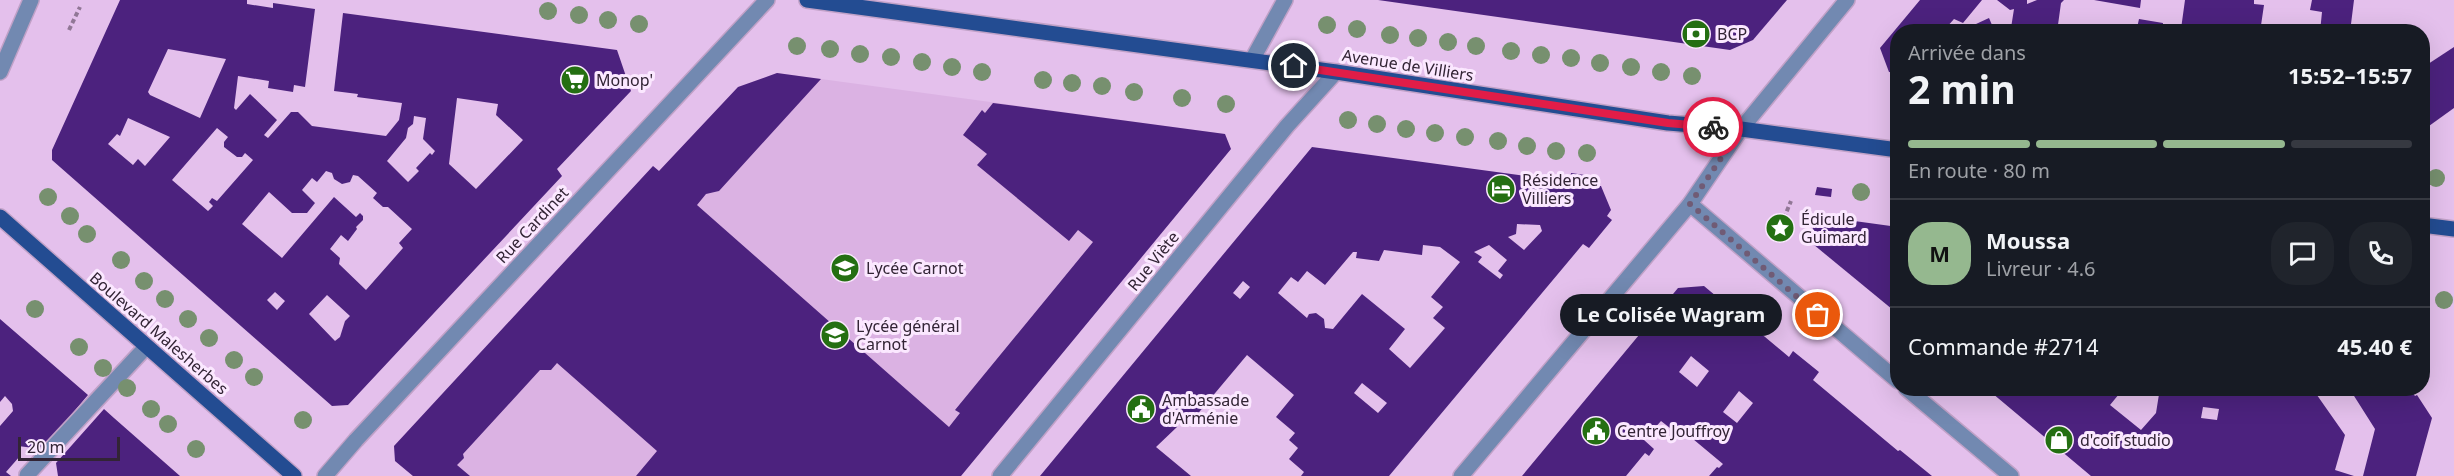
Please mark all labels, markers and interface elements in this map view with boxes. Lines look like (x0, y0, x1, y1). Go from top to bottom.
bank icon: BCP (1680, 18, 1712, 50)
place label: BCP (1717, 23, 1747, 45)
text: Arrivée dans (1908, 39, 2026, 66)
pin (1268, 40, 1319, 91)
street label: Avenue de Villiers (1341, 44, 1475, 86)
icon: home (1277, 49, 1310, 82)
text: 15:52–15:57 (2288, 60, 2412, 90)
text: 2 min (1908, 62, 2015, 115)
supermarket icon: Monop' (559, 64, 591, 96)
place label: Monop' (596, 69, 653, 91)
courier (1683, 97, 1743, 157)
icon: bike (1697, 111, 1730, 144)
text: En route · 80 m (1908, 157, 2050, 184)
place label: Résidence Villiers (1522, 169, 1598, 209)
hotel icon: Résidence Villiers (1485, 173, 1517, 205)
street label: Rue Cardinet (491, 182, 573, 268)
place label: Édicule Guimard (1801, 208, 1867, 248)
place icon: Édicule Guimard (1764, 212, 1796, 244)
button: chat (2271, 222, 2334, 285)
button: phone (2349, 222, 2412, 285)
text: Moussa (1986, 225, 2070, 255)
street label: Rue Viète (1122, 227, 1184, 295)
text: M (1929, 238, 1950, 268)
school or university icon: Lycée Carnot (829, 252, 861, 284)
text: Livreur · 4.6 (1986, 255, 2096, 282)
place label: Lycée Carnot (866, 257, 964, 279)
street label: Boulevard Malesherbes (85, 267, 233, 399)
pin (1792, 289, 1843, 340)
callout: Le Colisée Wagram (1560, 294, 1782, 336)
icon: bag (1801, 298, 1834, 331)
text: Le Colisée Wagram (1577, 301, 1765, 328)
place label: Lycée général Carnot (856, 315, 960, 355)
school or university icon: Lycée général Carnot (819, 319, 851, 351)
text: Commande #2714 (1908, 331, 2099, 361)
text: 45.40 € (2337, 331, 2412, 361)
place label: Ambassade d'Arménie (1162, 389, 1249, 429)
public building icon: Ambassade d'Arménie (1125, 393, 1157, 425)
public building icon: Centre Jouffroy (1580, 415, 1612, 447)
place label: Centre Jouffroy (1617, 420, 1731, 442)
shop icon: d'coif studio (2043, 424, 2075, 456)
place label: d'coif studio (2080, 429, 2171, 451)
scale bar (18, 434, 120, 462)
text: 20 m (27, 436, 64, 458)

